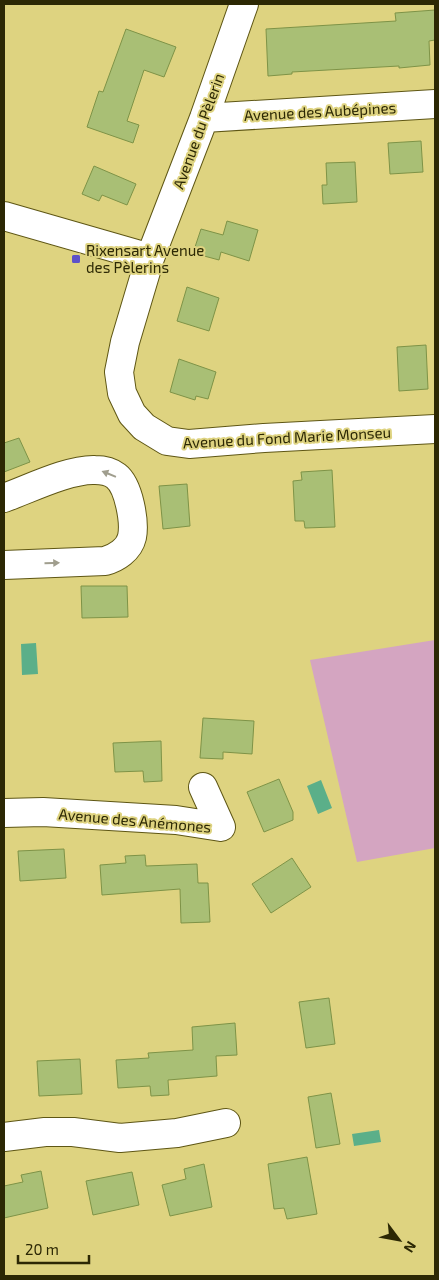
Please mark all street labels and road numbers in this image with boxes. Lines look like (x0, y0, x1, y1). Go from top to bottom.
street label: Avenue du Pèlerin (169, 71, 227, 191)
street label: Avenue des Aubépines (244, 98, 396, 124)
street label: Avenue du Fond Marie Monseu (183, 423, 391, 451)
street label: Avenue des Anémones (58, 804, 212, 836)

